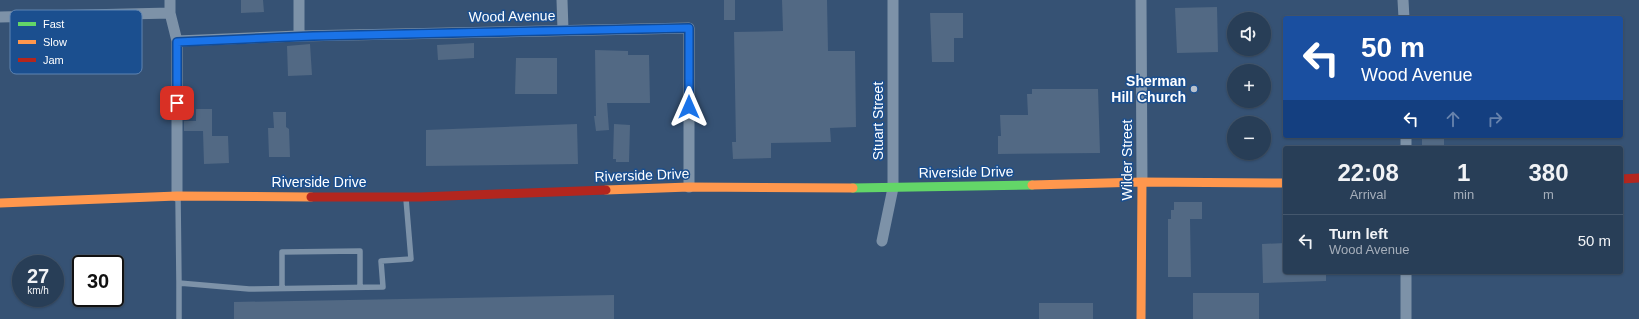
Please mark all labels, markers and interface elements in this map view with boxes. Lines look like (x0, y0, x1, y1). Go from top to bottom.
street label: Wood Avenue (469, 7, 556, 25)
legend (10, 10, 142, 74)
map controls (1227, 12, 1271, 160)
button: sound (1227, 12, 1271, 56)
text: Fast (43, 18, 64, 30)
icon: left (1295, 32, 1347, 84)
text: 50 m (1361, 32, 1425, 63)
text: Slow (43, 36, 67, 48)
text: Jam (43, 54, 64, 66)
button: + (1227, 64, 1271, 108)
text: Wood Avenue (1361, 65, 1472, 85)
place label: Sherman Hill Church (1111, 73, 1186, 105)
street label: Stuart Street (870, 82, 886, 160)
marker: Sherman Hill Church (1189, 84, 1199, 94)
pin (160, 86, 194, 120)
position arrow (668, 86, 710, 128)
icon: arrive (166, 92, 188, 114)
icon: left (1400, 108, 1422, 130)
icon: ahead (1442, 108, 1464, 130)
icon: right (1484, 108, 1506, 130)
button: − (1227, 116, 1271, 160)
street label: Wilder Street (1119, 119, 1135, 200)
text: 22:08 (1337, 159, 1399, 186)
text: 1 (1457, 159, 1470, 186)
text: 380 (1529, 159, 1569, 186)
street label: Riverside Drive (918, 163, 1014, 181)
street label: Riverside Drive (594, 165, 690, 185)
street label: Riverside Drive (272, 174, 367, 190)
text: Arrival (1350, 187, 1387, 202)
text: min (1453, 187, 1474, 202)
text: m (1543, 187, 1554, 202)
text: Turn left (1329, 225, 1388, 242)
icon: left (1295, 230, 1317, 252)
text: 50 m (1578, 232, 1611, 249)
text: Wood Avenue (1329, 242, 1409, 257)
speed limit sign: 30 (72, 255, 124, 307)
text: 27 (27, 265, 49, 287)
text: km/h (27, 285, 49, 296)

